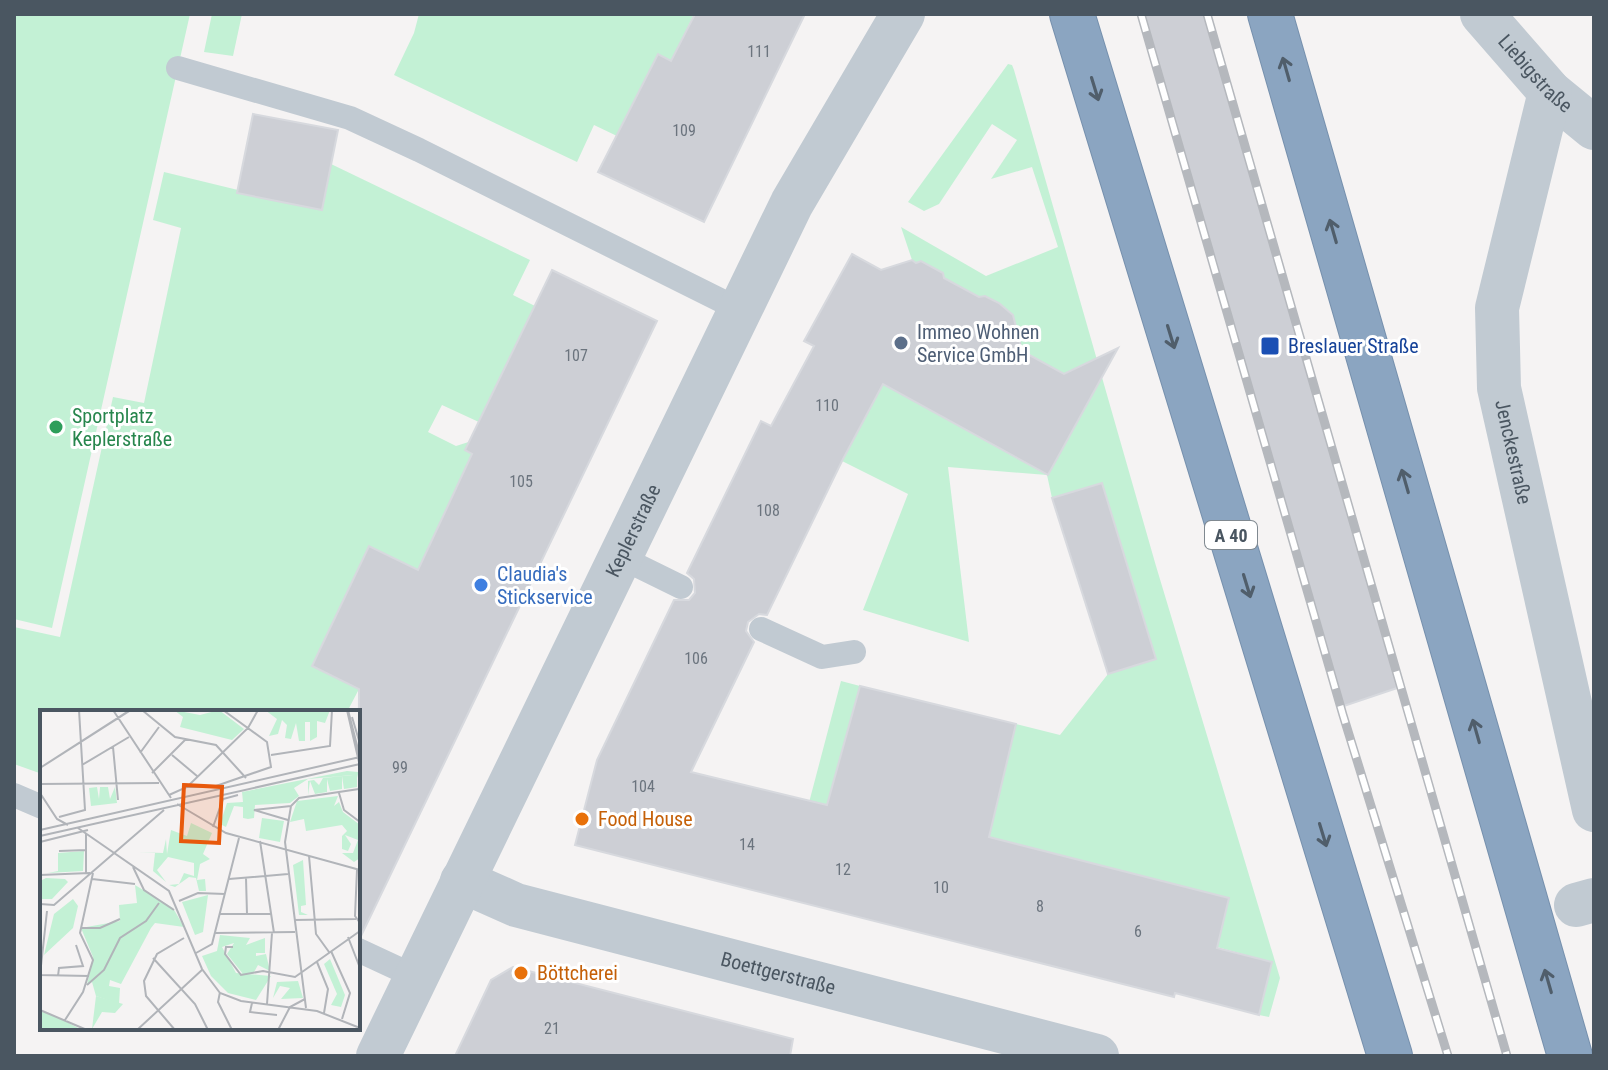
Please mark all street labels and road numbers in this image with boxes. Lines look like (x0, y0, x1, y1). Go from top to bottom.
street label: Liebigstraße (1493, 29, 1577, 117)
street label: Jenckestraße (1490, 397, 1537, 506)
street label: Keplerstraße (600, 480, 666, 581)
road number: A 40 (1205, 521, 1257, 549)
street label: Boettgerstraße (718, 947, 838, 1000)

